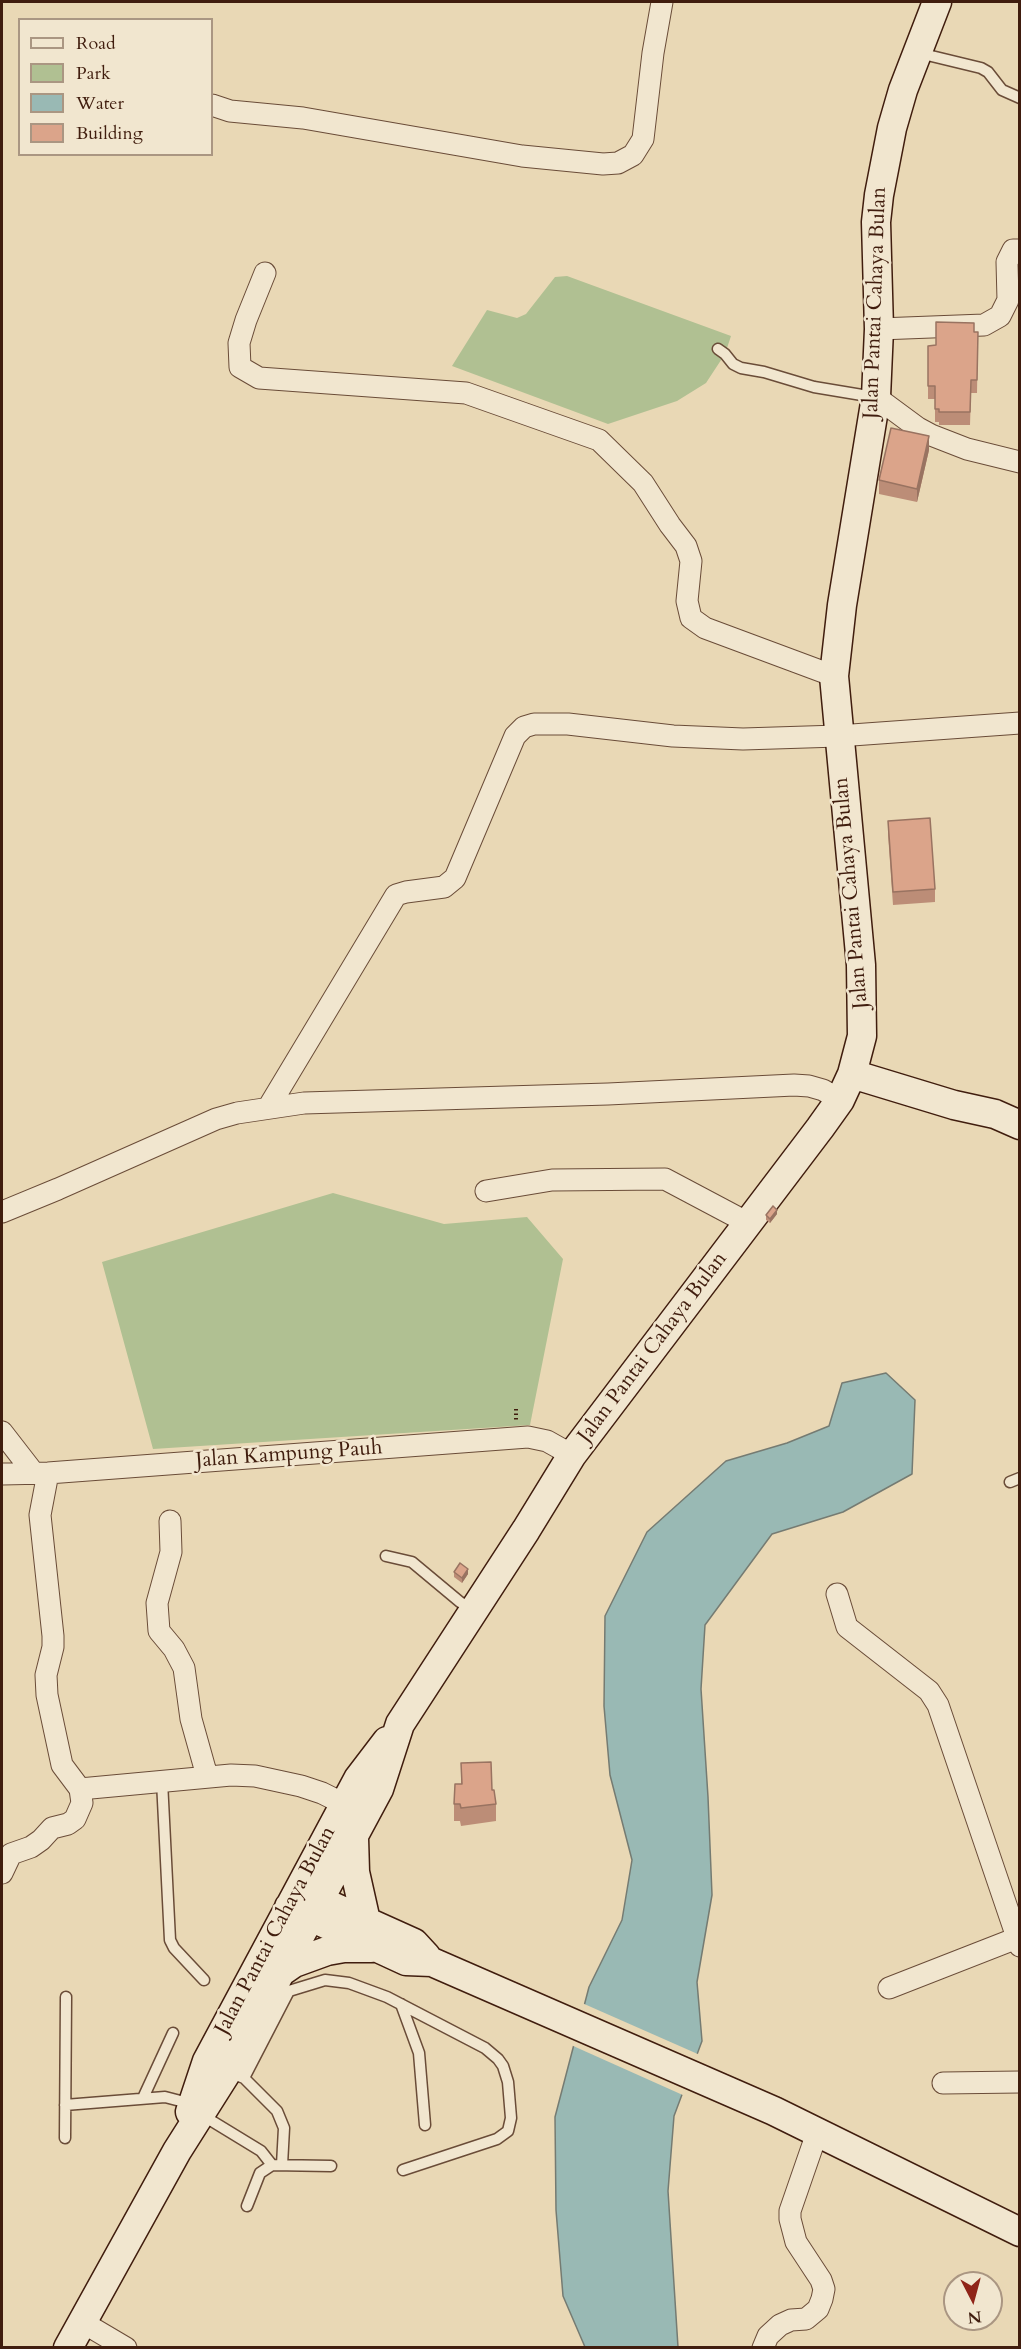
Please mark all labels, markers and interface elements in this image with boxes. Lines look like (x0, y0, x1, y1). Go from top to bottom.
legend (18, 18, 213, 156)
text: Road (76, 31, 116, 56)
text: Park (76, 61, 111, 86)
text: Water (76, 91, 124, 116)
text: Building (76, 121, 143, 146)
street label: Jalan Pantai Cahaya Bulan (859, 186, 893, 420)
street label: Jalan Pantai Cahaya Bulan (829, 776, 875, 1010)
street label: Jalan Pantai Cahaya Bulan (573, 1248, 733, 1448)
street label: Jalan Kampung Pauh (195, 1436, 383, 1474)
street label: Jalan Pantai Cahaya Bulan (210, 1822, 342, 2040)
north arrow (943, 2271, 1003, 2331)
text: N (967, 2305, 983, 2329)

